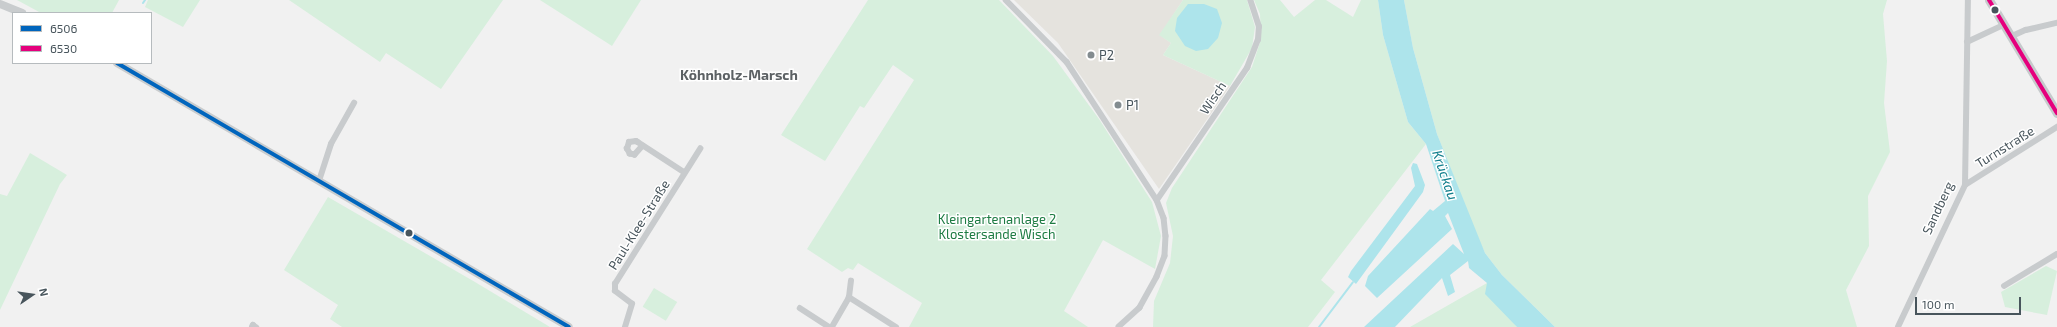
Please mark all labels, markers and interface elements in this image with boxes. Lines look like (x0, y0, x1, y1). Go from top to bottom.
unlabelled marker (1990, 5, 2000, 15)
legend (12, 12, 152, 64)
text: 6506 (50, 21, 77, 35)
text: 6530 (50, 41, 77, 55)
place label: P2 (1099, 47, 1114, 63)
marker: P2 (1086, 50, 1096, 60)
district label: Köhnholz-Marsch (680, 67, 798, 83)
street label: Wisch (1196, 79, 1230, 117)
place label: P1 (1126, 97, 1139, 113)
marker: P1 (1113, 100, 1123, 110)
street label: Turnstraße (1973, 123, 2037, 171)
water label: Krückau (1429, 148, 1461, 202)
street label: Paul-Klee-Straße (605, 177, 673, 273)
street label: Sandberg (1919, 179, 1957, 237)
park label: Kleingartenanlage 2 Klostersande Wisch (938, 212, 1056, 243)
unlabelled marker (404, 228, 414, 238)
north arrow (12, 275, 52, 315)
text: N (37, 287, 51, 298)
scale bar (1917, 289, 2023, 315)
text: 100 m (1922, 297, 1954, 311)

